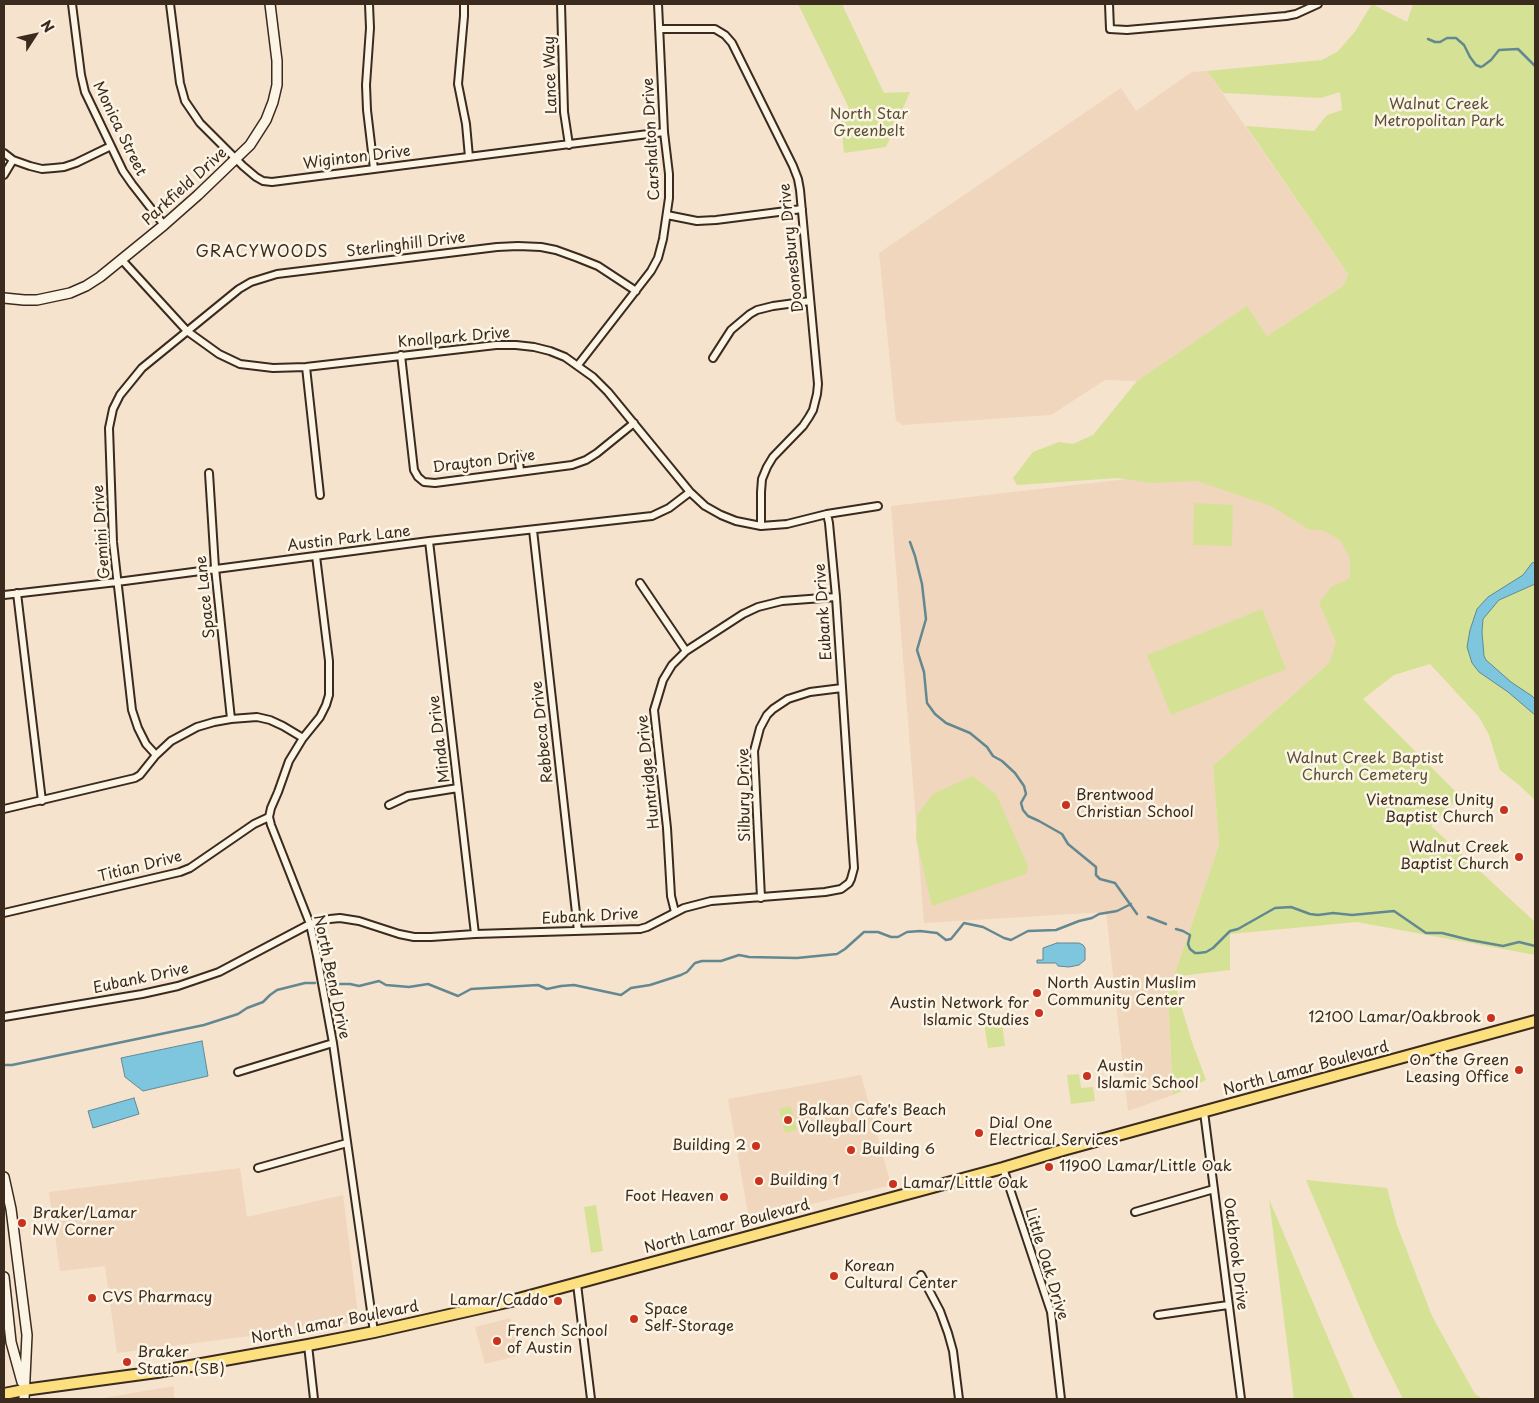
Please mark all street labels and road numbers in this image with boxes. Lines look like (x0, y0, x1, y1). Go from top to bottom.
street label: Lance Way (541, 36, 561, 114)
street label: Carshalton Drive (640, 77, 664, 201)
street label: Monica Street (88, 79, 150, 179)
street label: Wiginton Drive (302, 142, 412, 174)
street label: Parkfield Drive (139, 144, 231, 230)
street label: Doonesbury Drive (776, 182, 808, 314)
street label: Sterlinghill Drive (345, 229, 467, 261)
street label: Knollpark Drive (397, 324, 511, 352)
street label: Drayton Drive (432, 447, 536, 477)
street label: Gemini Drive (90, 484, 114, 580)
street label: Austin Park Lane (286, 522, 412, 556)
street label: Space Lane (193, 555, 219, 639)
street label: Eubank Drive (812, 563, 836, 661)
street label: Rebbeca Drive (529, 680, 557, 784)
street label: Minda Drive (426, 694, 454, 784)
street label: Huntridge Drive (634, 714, 664, 830)
street label: Silbury Drive (735, 748, 755, 842)
street label: Titian Drive (96, 848, 184, 886)
street label: Eubank Drive (541, 905, 639, 929)
street label: North Bend Drive (309, 913, 353, 1041)
street label: Eubank Drive (92, 960, 190, 998)
street label: North Lamar Boulevard (1221, 1038, 1391, 1100)
street label: North Lamar Boulevard (642, 1196, 812, 1258)
street label: Oakbrook Drive (1219, 1197, 1251, 1311)
street label: Little Oak Drive (1020, 1206, 1072, 1322)
street label: North Lamar Boulevard (250, 1298, 420, 1348)

